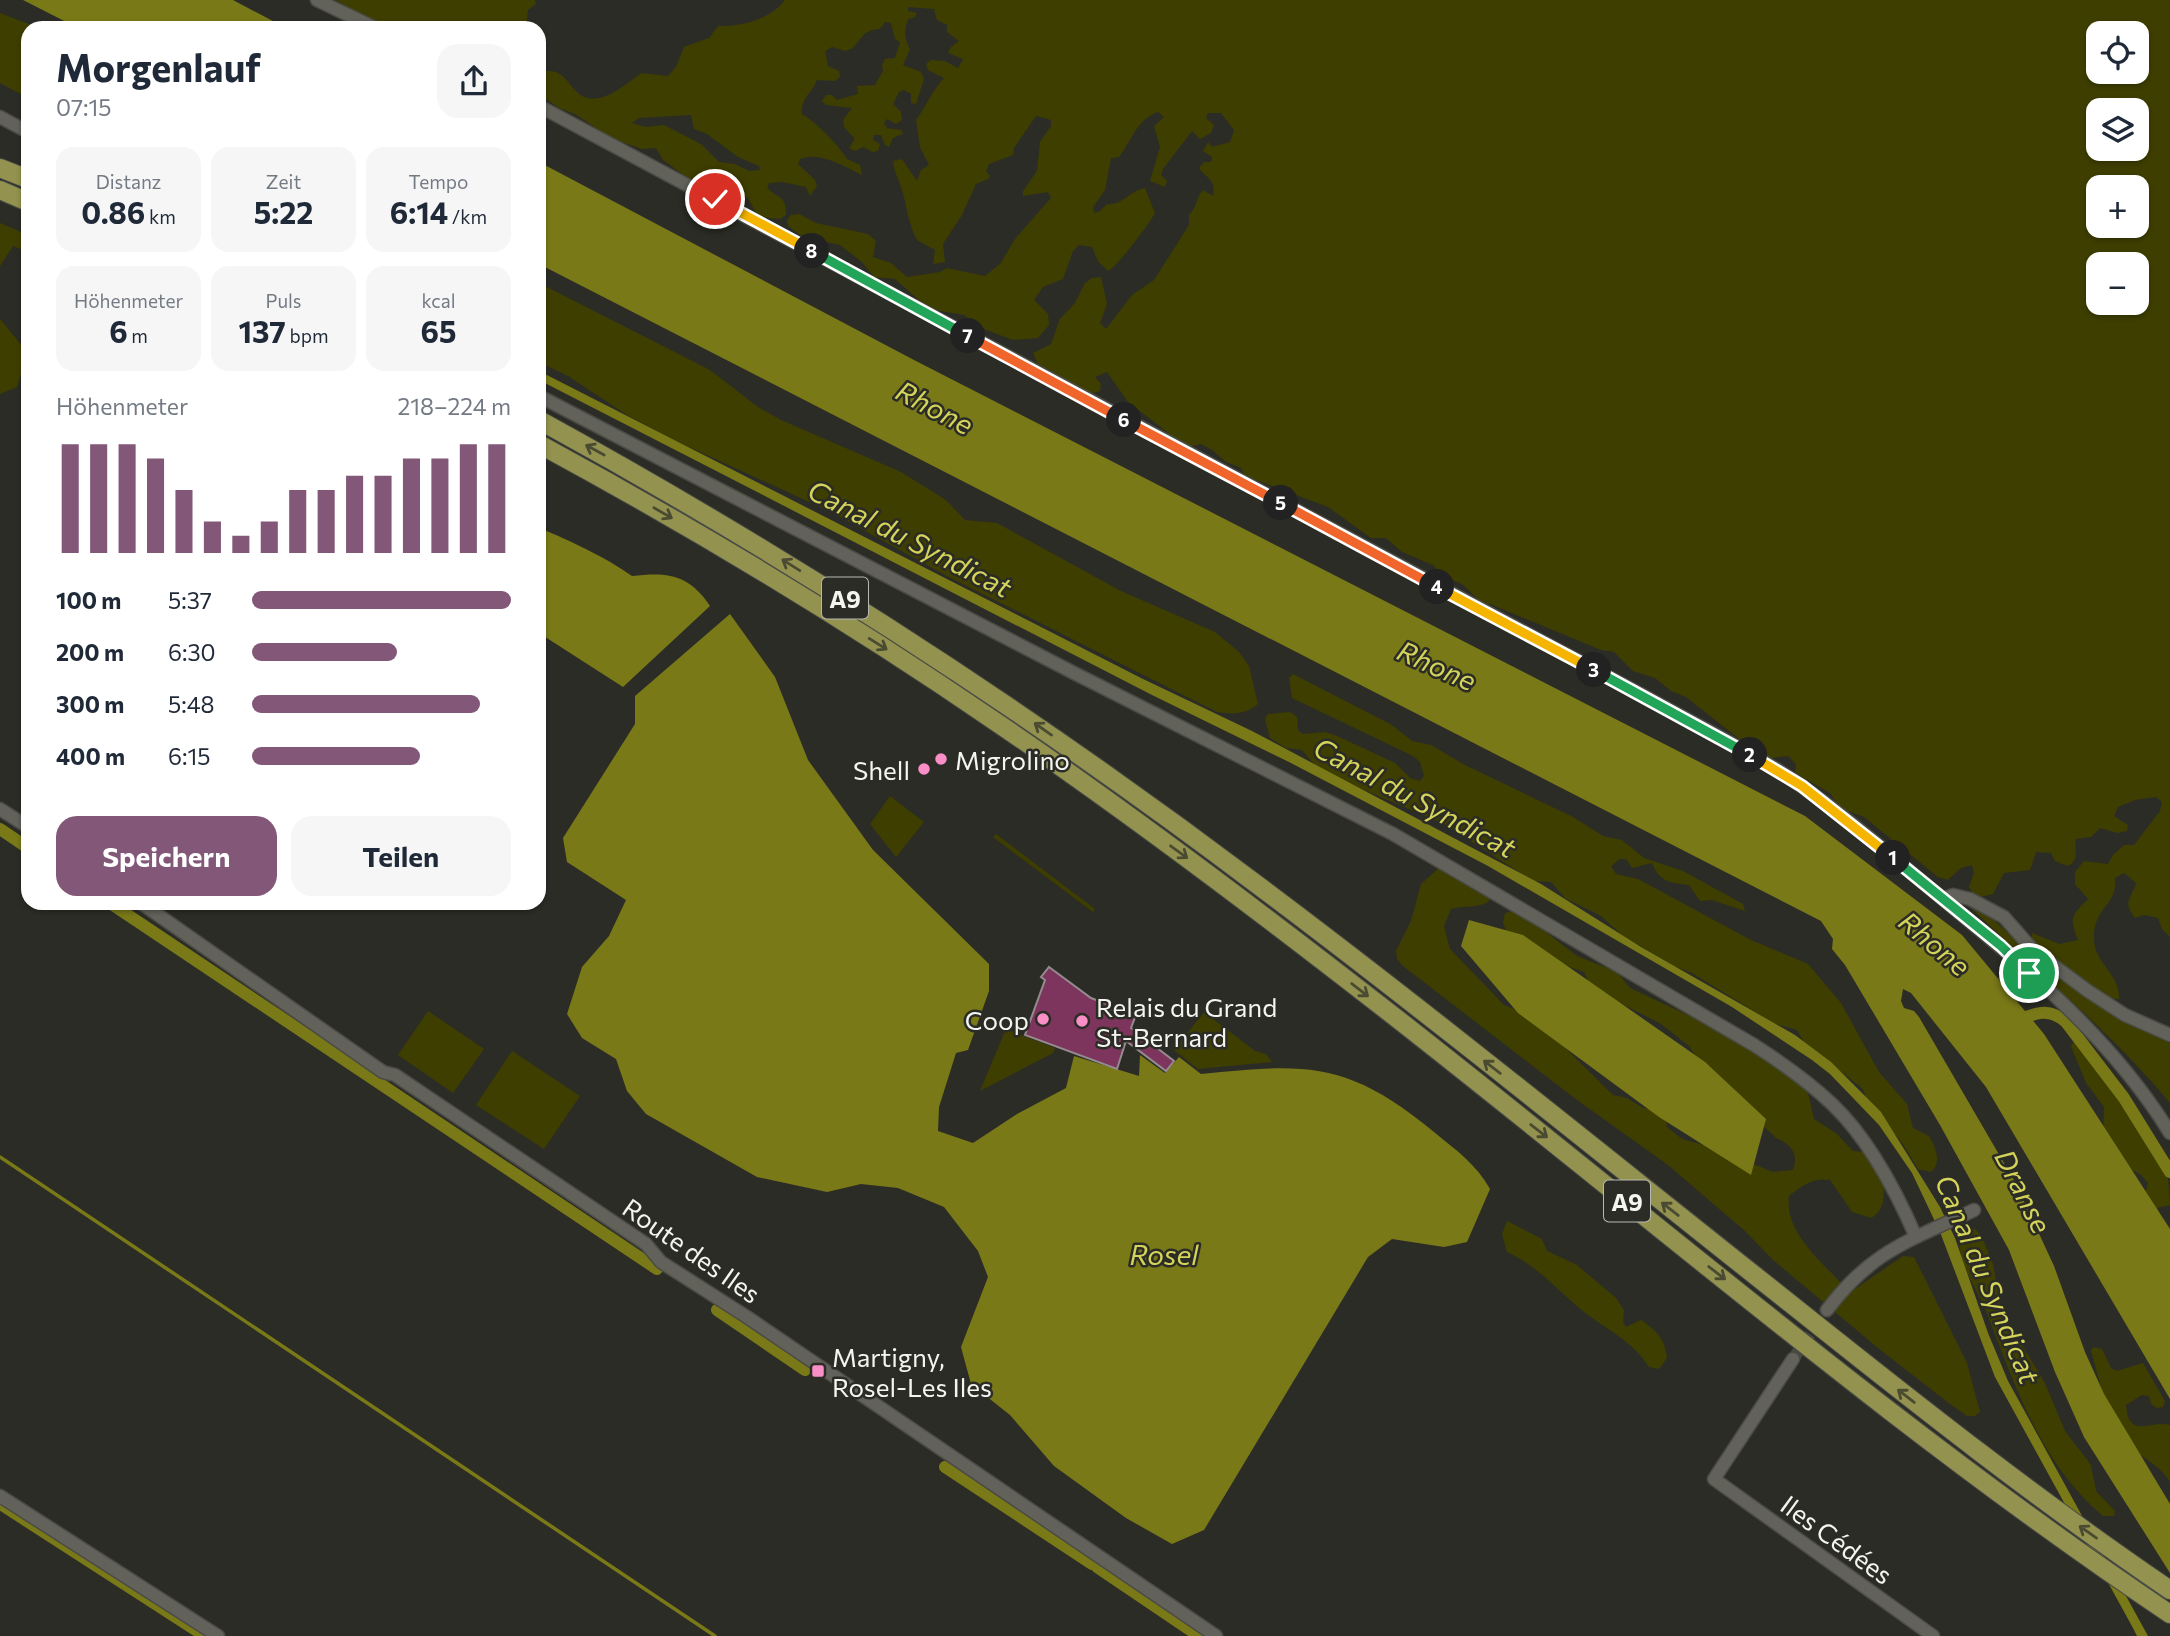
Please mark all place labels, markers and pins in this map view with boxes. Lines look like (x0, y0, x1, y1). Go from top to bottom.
pin (685, 169, 745, 229)
pin: 8 (794, 233, 830, 268)
pin: 7 (950, 318, 986, 354)
pin: 6 (1106, 402, 1142, 438)
pin: 5 (1264, 486, 1298, 520)
pin: 4 (1420, 570, 1454, 604)
pin: 3 (1576, 652, 1612, 688)
pin: 2 (1732, 738, 1768, 772)
place label: Migrolino (955, 744, 1070, 775)
marker: Migrolino (933, 751, 949, 767)
place label: Shell (853, 754, 910, 785)
marker: Shell (916, 761, 932, 777)
pin: 1 (1876, 840, 1910, 876)
pin (1999, 943, 2059, 1003)
place label: Relais du Grand St-Bernard (1096, 991, 1277, 1052)
place label: Coop (965, 1004, 1029, 1035)
marker: Coop (1035, 1011, 1051, 1027)
marker: Relais du Grand St-Bernard (1074, 1013, 1090, 1029)
place label: Martigny, Rosel-Les Iles (832, 1341, 992, 1402)
marker: Martigny, Rosel-Les Iles (810, 1363, 826, 1379)

